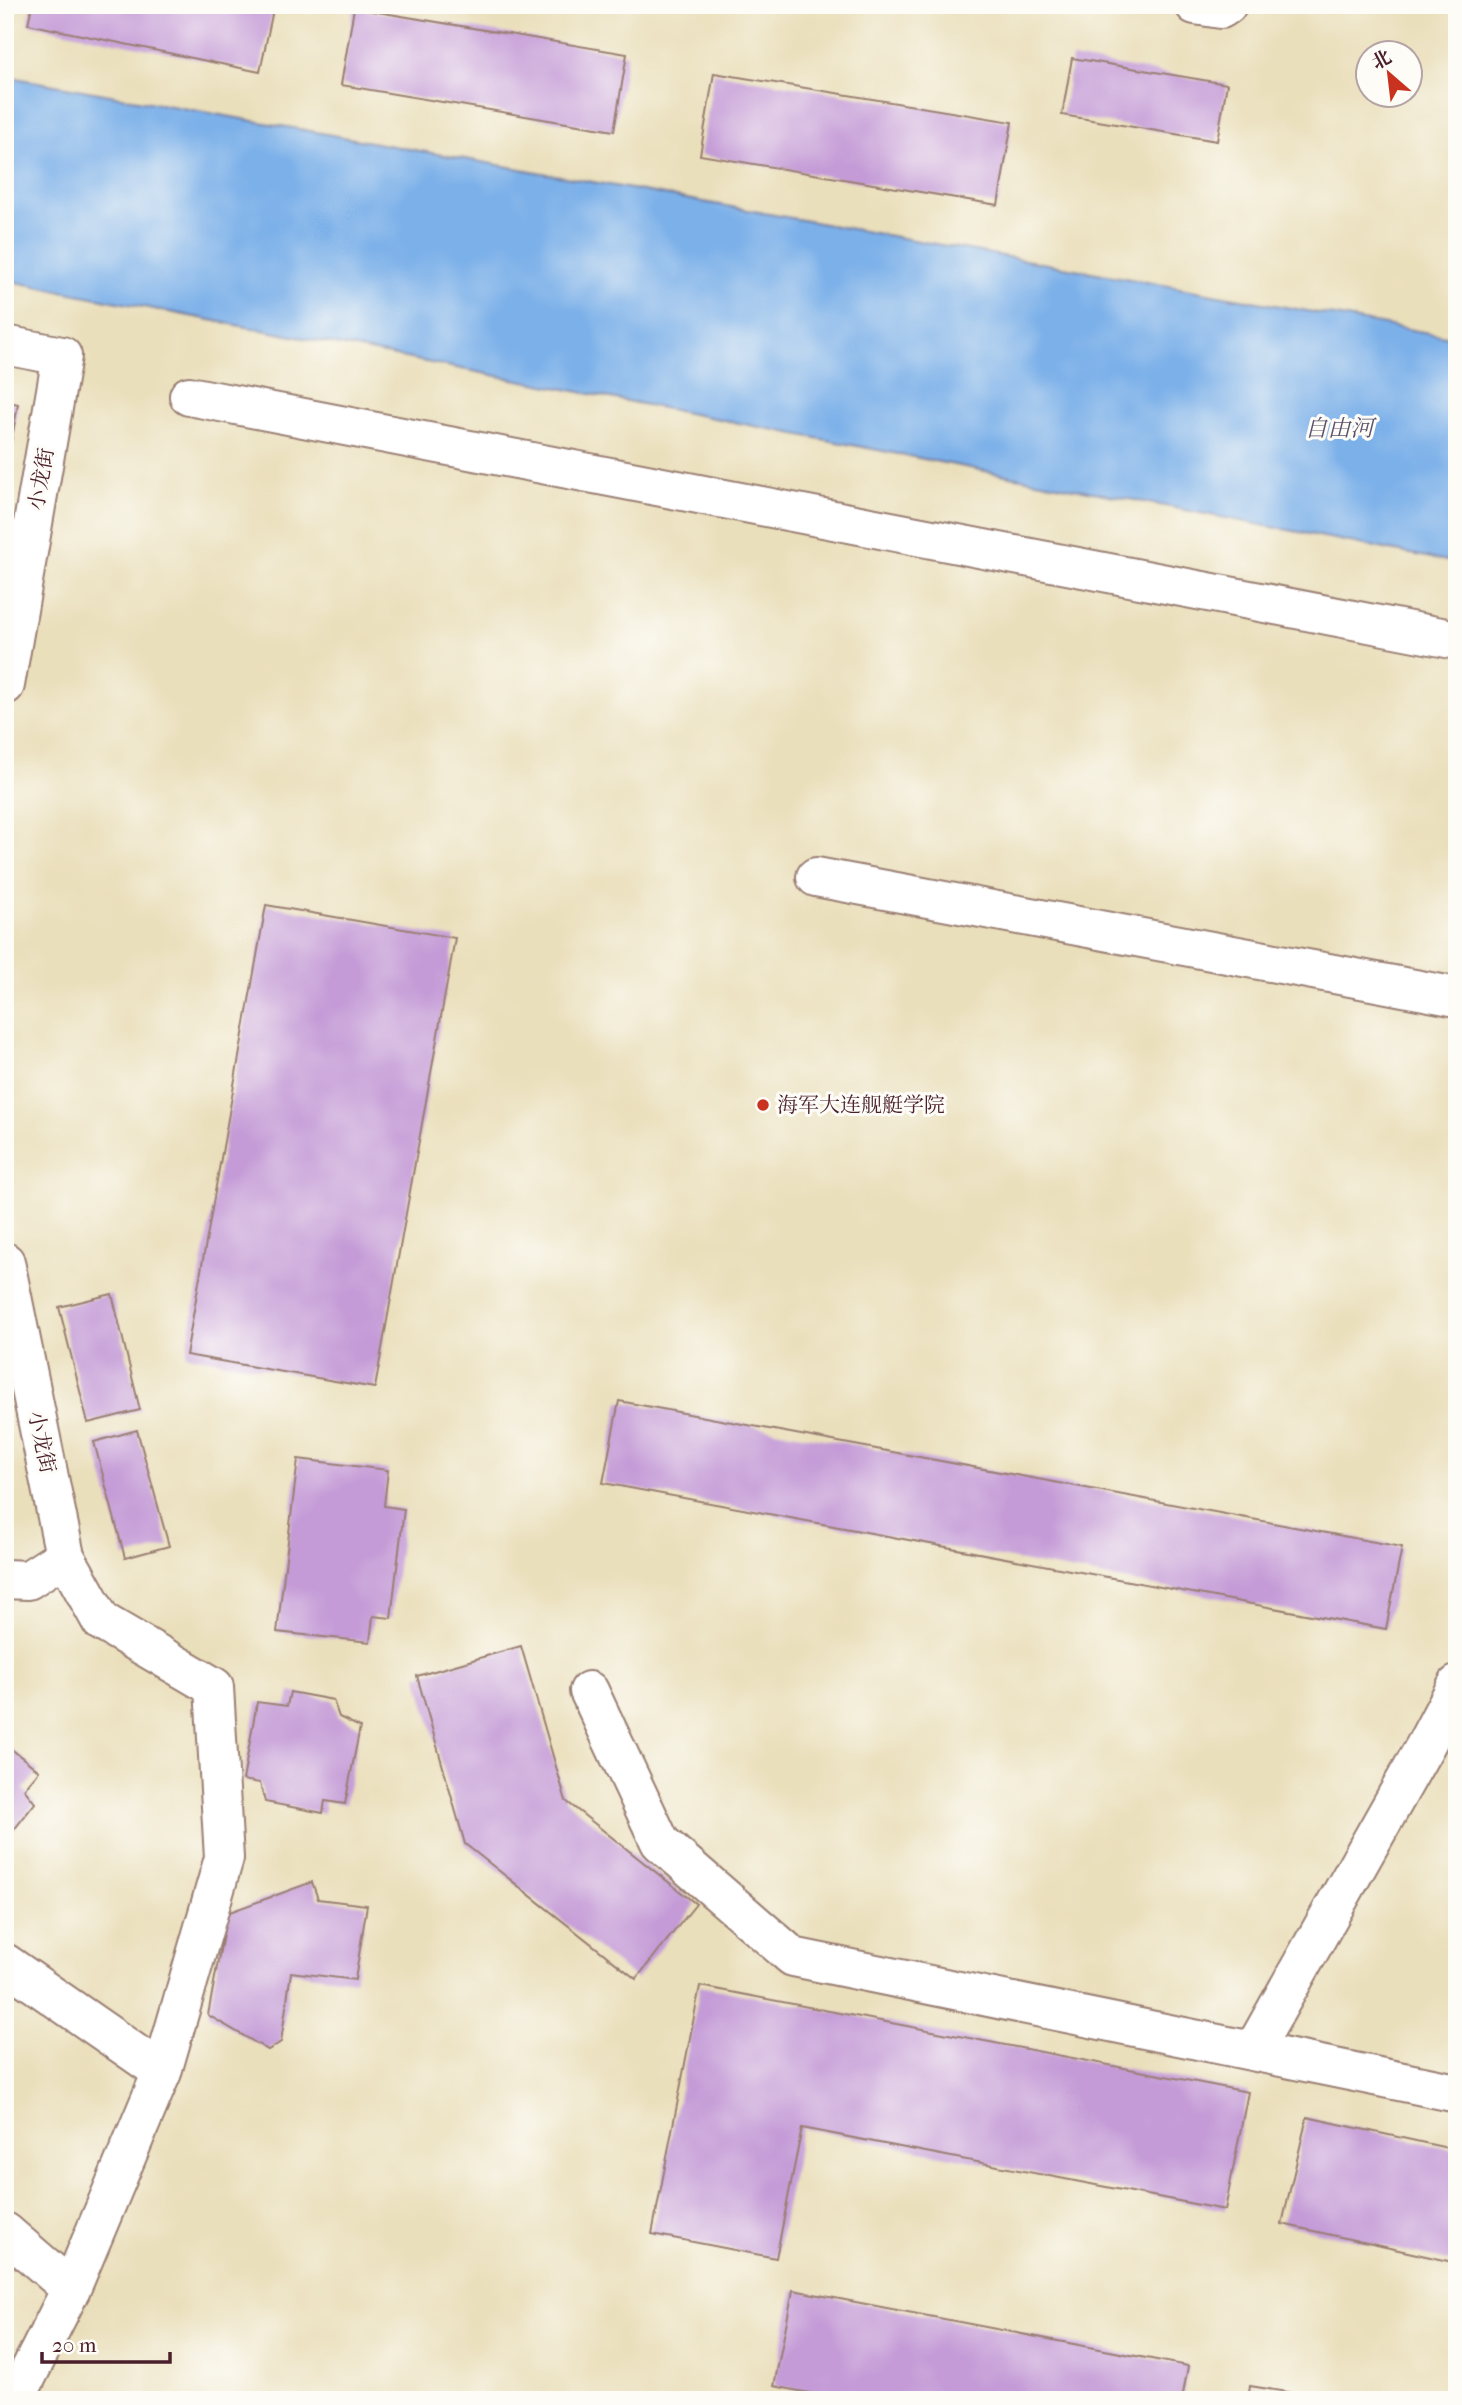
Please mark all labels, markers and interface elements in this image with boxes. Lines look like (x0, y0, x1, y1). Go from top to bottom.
north arrow (1354, 38, 1424, 108)
text: 北 (1368, 46, 1395, 74)
water label: 自由河 (1305, 415, 1378, 442)
street label: 小龙街 (24, 446, 58, 512)
place label: 海军大连舰艇学院 (777, 1093, 945, 1117)
marker: 海军大连舰艇学院 (755, 1097, 771, 1113)
street label: 小龙街 (24, 1409, 60, 1475)
scale bar (42, 2321, 170, 2365)
text: 20 m (52, 2333, 97, 2357)

